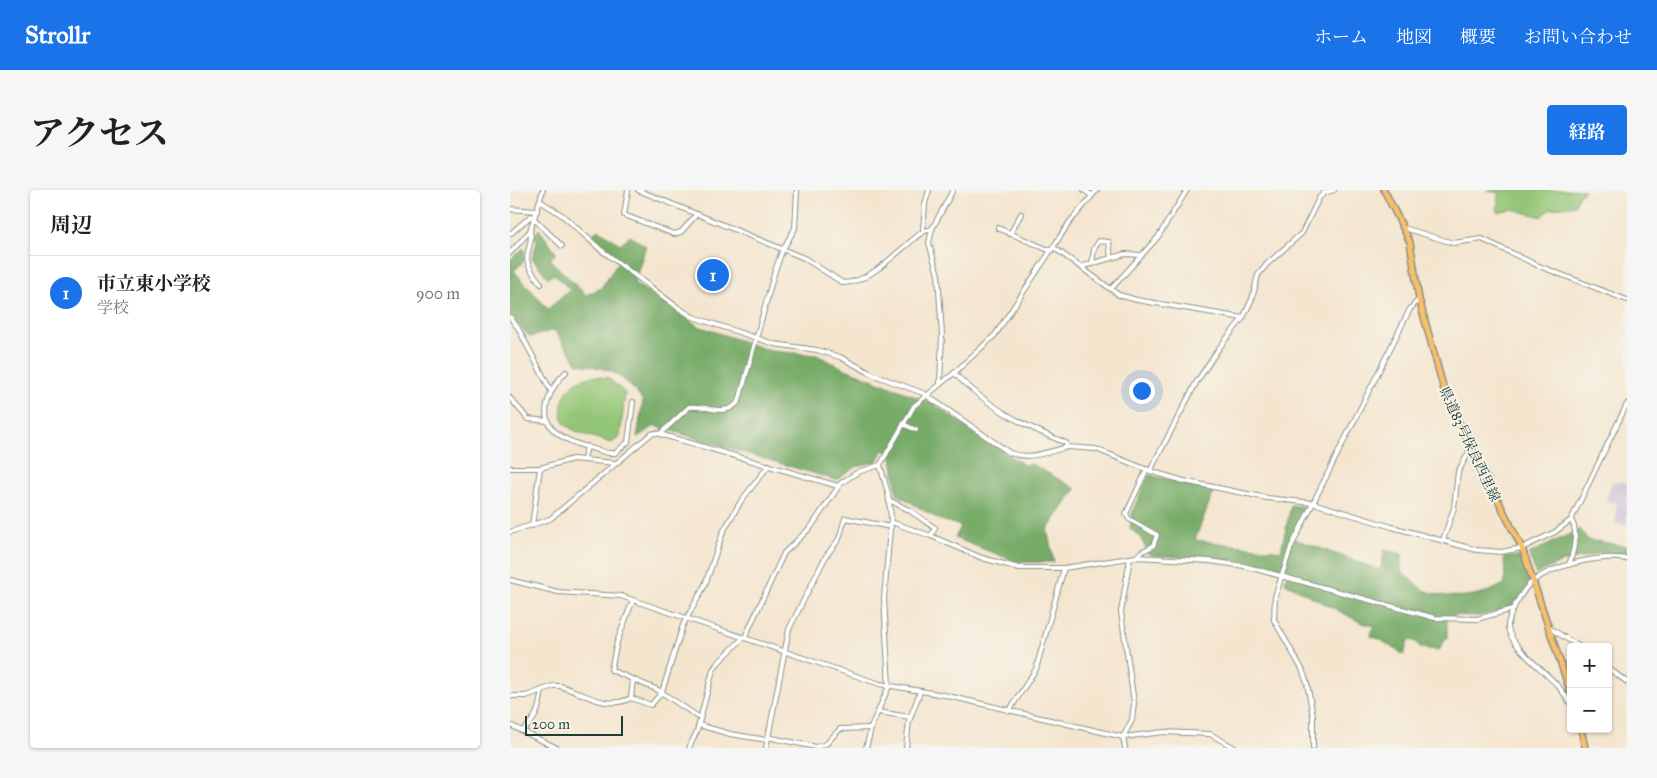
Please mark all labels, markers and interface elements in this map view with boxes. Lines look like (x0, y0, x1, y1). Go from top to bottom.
text: Strollr (25, 20, 90, 50)
text: ホーム (1314, 26, 1368, 48)
text: 地図 (1396, 26, 1432, 48)
text: 概要 (1460, 26, 1496, 48)
text: お問い合わせ (1524, 26, 1632, 48)
button: 経路 (1547, 105, 1627, 155)
text: アクセス (30, 112, 169, 155)
text: 周辺 (50, 212, 92, 238)
pin: 1 (697, 256, 729, 294)
text: 市立東小学校 (97, 272, 211, 295)
text: 1 (63, 284, 69, 303)
text: 900 m (416, 284, 460, 303)
text: 学校 (97, 298, 129, 317)
your location (1129, 378, 1155, 404)
street label: 県道83号保良西里線 (1435, 384, 1504, 504)
map controls (1567, 643, 1612, 733)
button: + (1567, 643, 1612, 688)
button: − (1567, 688, 1612, 733)
scale bar (525, 713, 622, 736)
text: 200 m (532, 716, 570, 733)

